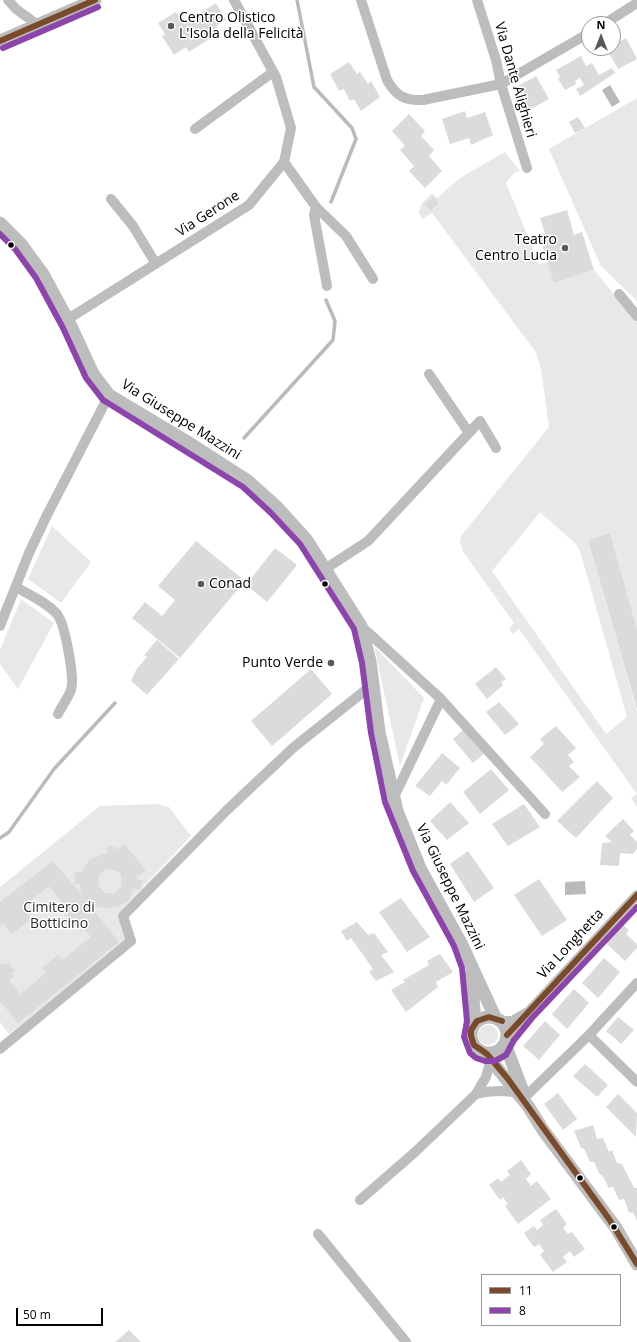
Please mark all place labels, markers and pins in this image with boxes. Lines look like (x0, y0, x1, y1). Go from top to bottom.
place label: Centro Olistico L'Isola della Felicità (179, 10, 303, 42)
marker: Centro Olistico L'Isola della Felicità (166, 21, 176, 31)
place label: Teatro Centro Lucia (475, 232, 557, 264)
unlabelled marker (6, 240, 16, 250)
marker: Teatro Centro Lucia (560, 243, 570, 253)
place label: Conad (209, 576, 251, 592)
marker: Conad (196, 579, 206, 589)
unlabelled marker (320, 579, 330, 589)
place label: Punto Verde (242, 655, 323, 671)
marker: Punto Verde (326, 658, 336, 668)
unlabelled marker (575, 1173, 585, 1183)
unlabelled marker (609, 1222, 619, 1232)

